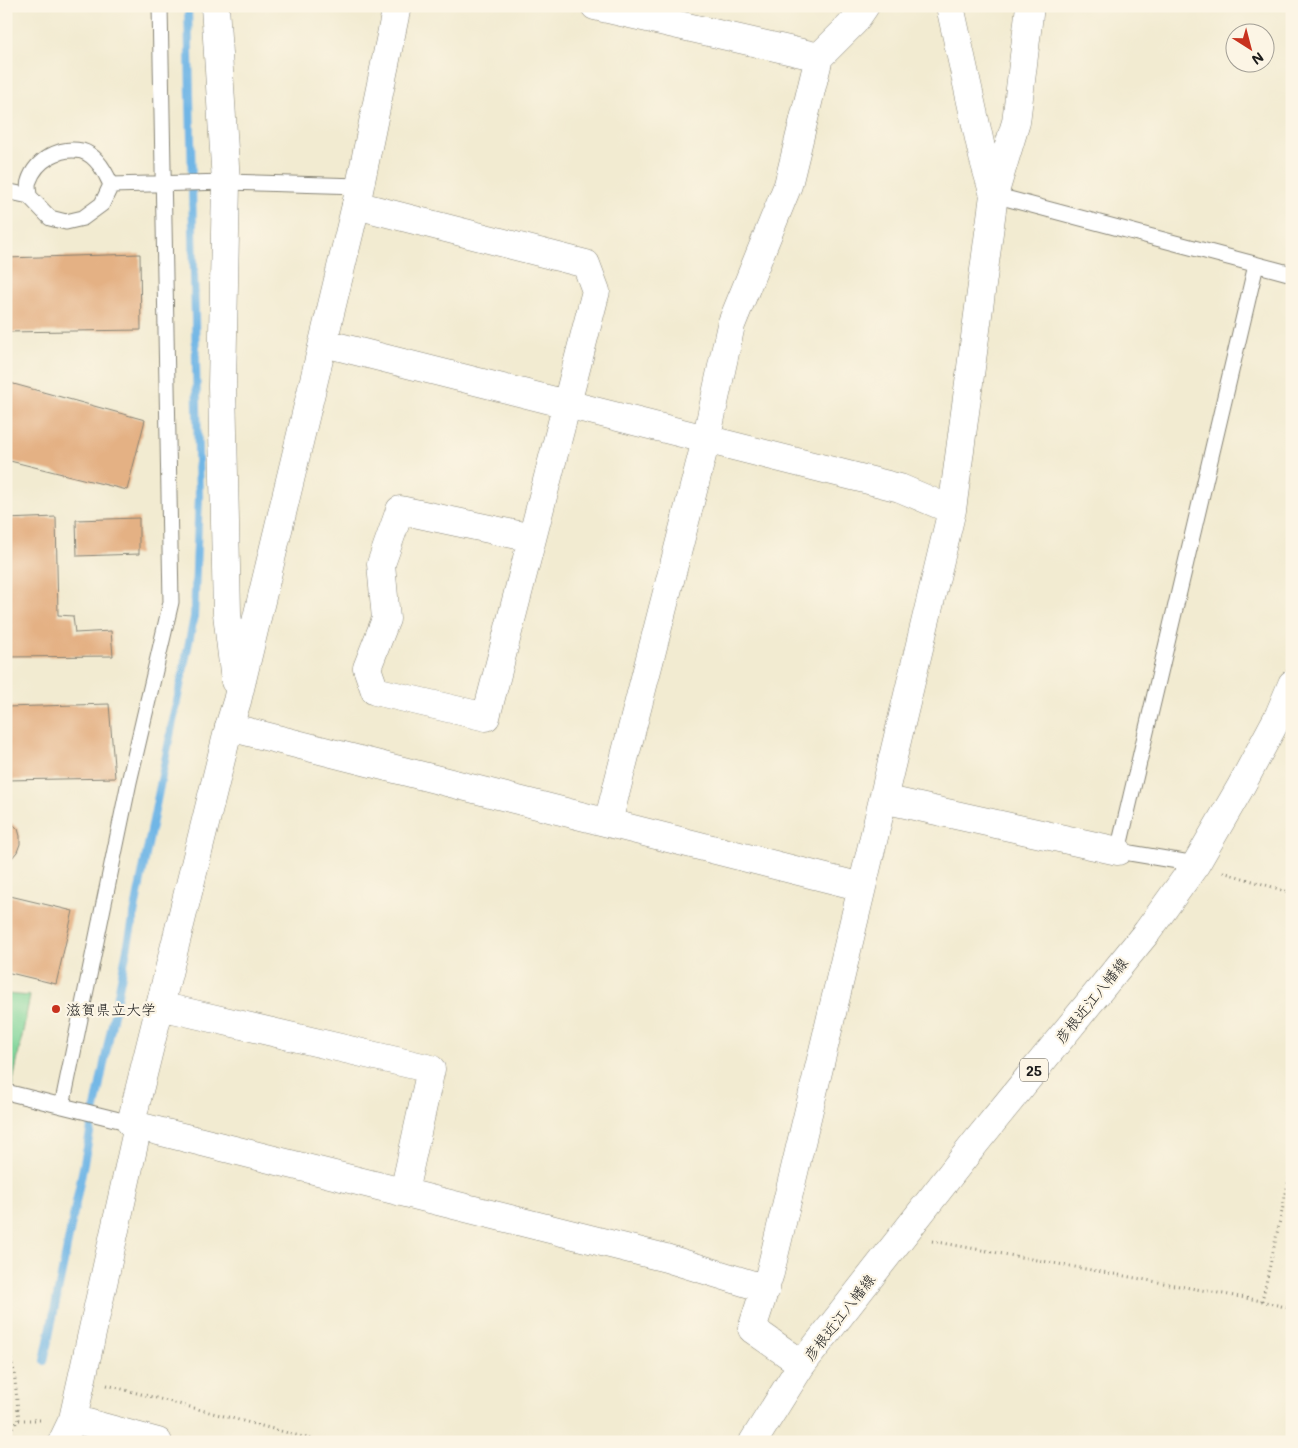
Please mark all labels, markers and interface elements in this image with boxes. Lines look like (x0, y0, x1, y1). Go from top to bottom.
north arrow (1226, 22, 1276, 72)
text: N (1248, 48, 1268, 70)
street label: 彦根近江八幡線 (1050, 953, 1132, 1047)
place label: 滋賀県立大学 (66, 999, 156, 1019)
marker: 滋賀県立大学 (50, 1003, 62, 1015)
road number: 25 (1020, 1058, 1048, 1082)
street label: 彦根近江八幡線 (799, 1269, 879, 1365)

